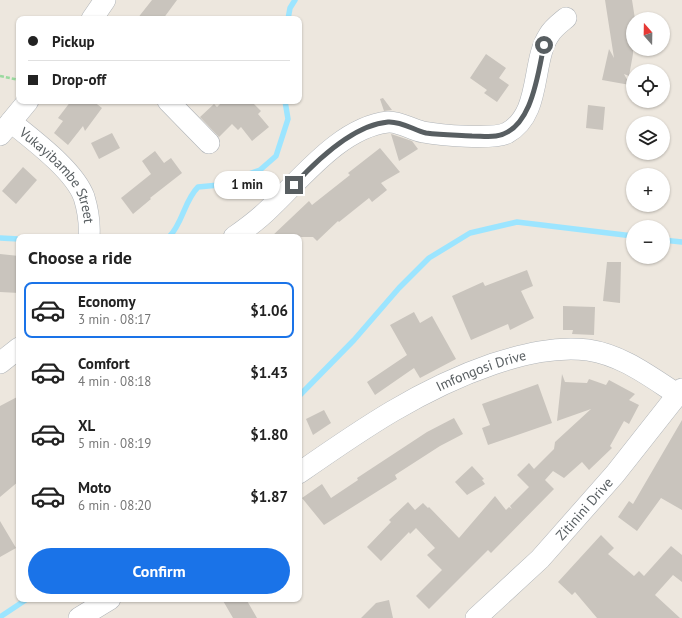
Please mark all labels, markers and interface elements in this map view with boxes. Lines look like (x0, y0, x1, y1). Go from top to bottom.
north arrow (626, 12, 670, 56)
map controls (626, 12, 670, 264)
text: Pickup (52, 32, 95, 51)
route start (535, 36, 553, 54)
button: locate (626, 64, 670, 108)
text: Drop-off (52, 70, 106, 89)
button: layers (626, 116, 670, 160)
street label: Vukayibambe Street (15, 123, 98, 224)
button: + (626, 168, 670, 212)
callout: 1 min (214, 171, 280, 199)
text: 1 min (231, 176, 263, 193)
route end (285, 176, 303, 194)
button: − (626, 220, 670, 264)
text: Choose a ride (28, 246, 132, 269)
icon: car (30, 292, 66, 328)
text: Economy (78, 292, 136, 311)
text: $1.06 (250, 301, 288, 320)
text: 3 min · 08:17 (78, 311, 151, 328)
street label: Imfongosi Drive (433, 346, 528, 395)
icon: car (30, 354, 66, 390)
text: Comfort (78, 354, 130, 373)
text: $1.43 (250, 363, 288, 382)
text: 4 min · 08:18 (78, 373, 151, 390)
icon: car (30, 416, 66, 452)
text: XL (78, 416, 95, 435)
text: $1.80 (250, 425, 288, 444)
text: 5 min · 08:19 (78, 435, 151, 452)
street label: Zitinini Drive (552, 474, 617, 544)
icon: car (30, 478, 66, 514)
text: Moto (78, 478, 111, 497)
text: $1.87 (250, 487, 288, 506)
text: 6 min · 08:20 (78, 497, 151, 514)
button: Confirm (28, 548, 290, 594)

